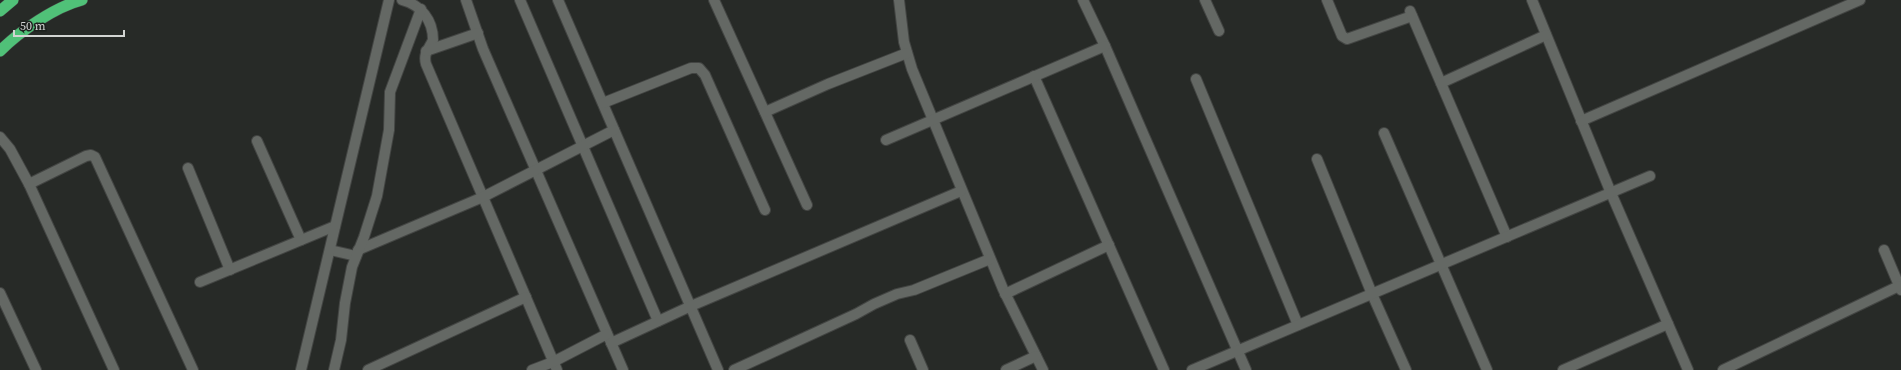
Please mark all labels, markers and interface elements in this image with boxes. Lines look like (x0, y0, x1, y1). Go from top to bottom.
scale bar (14, 12, 124, 38)
text: 50 m (20, 18, 46, 34)

